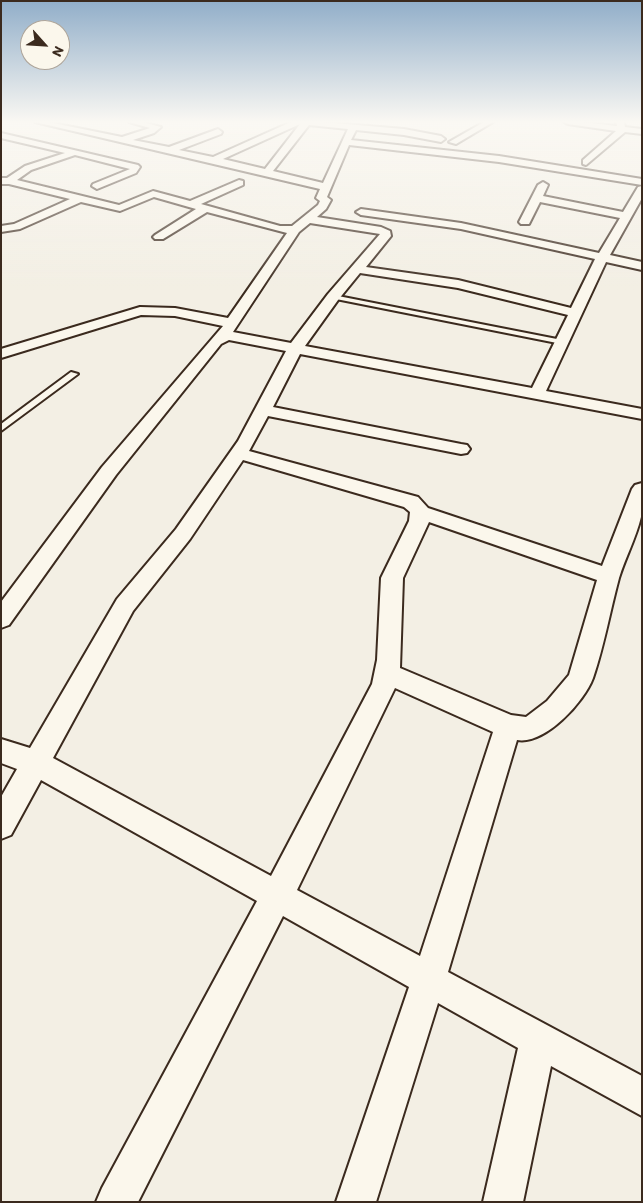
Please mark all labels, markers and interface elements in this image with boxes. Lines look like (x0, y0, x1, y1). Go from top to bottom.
north arrow (20, 20, 70, 70)
text: N (48, 43, 68, 59)

